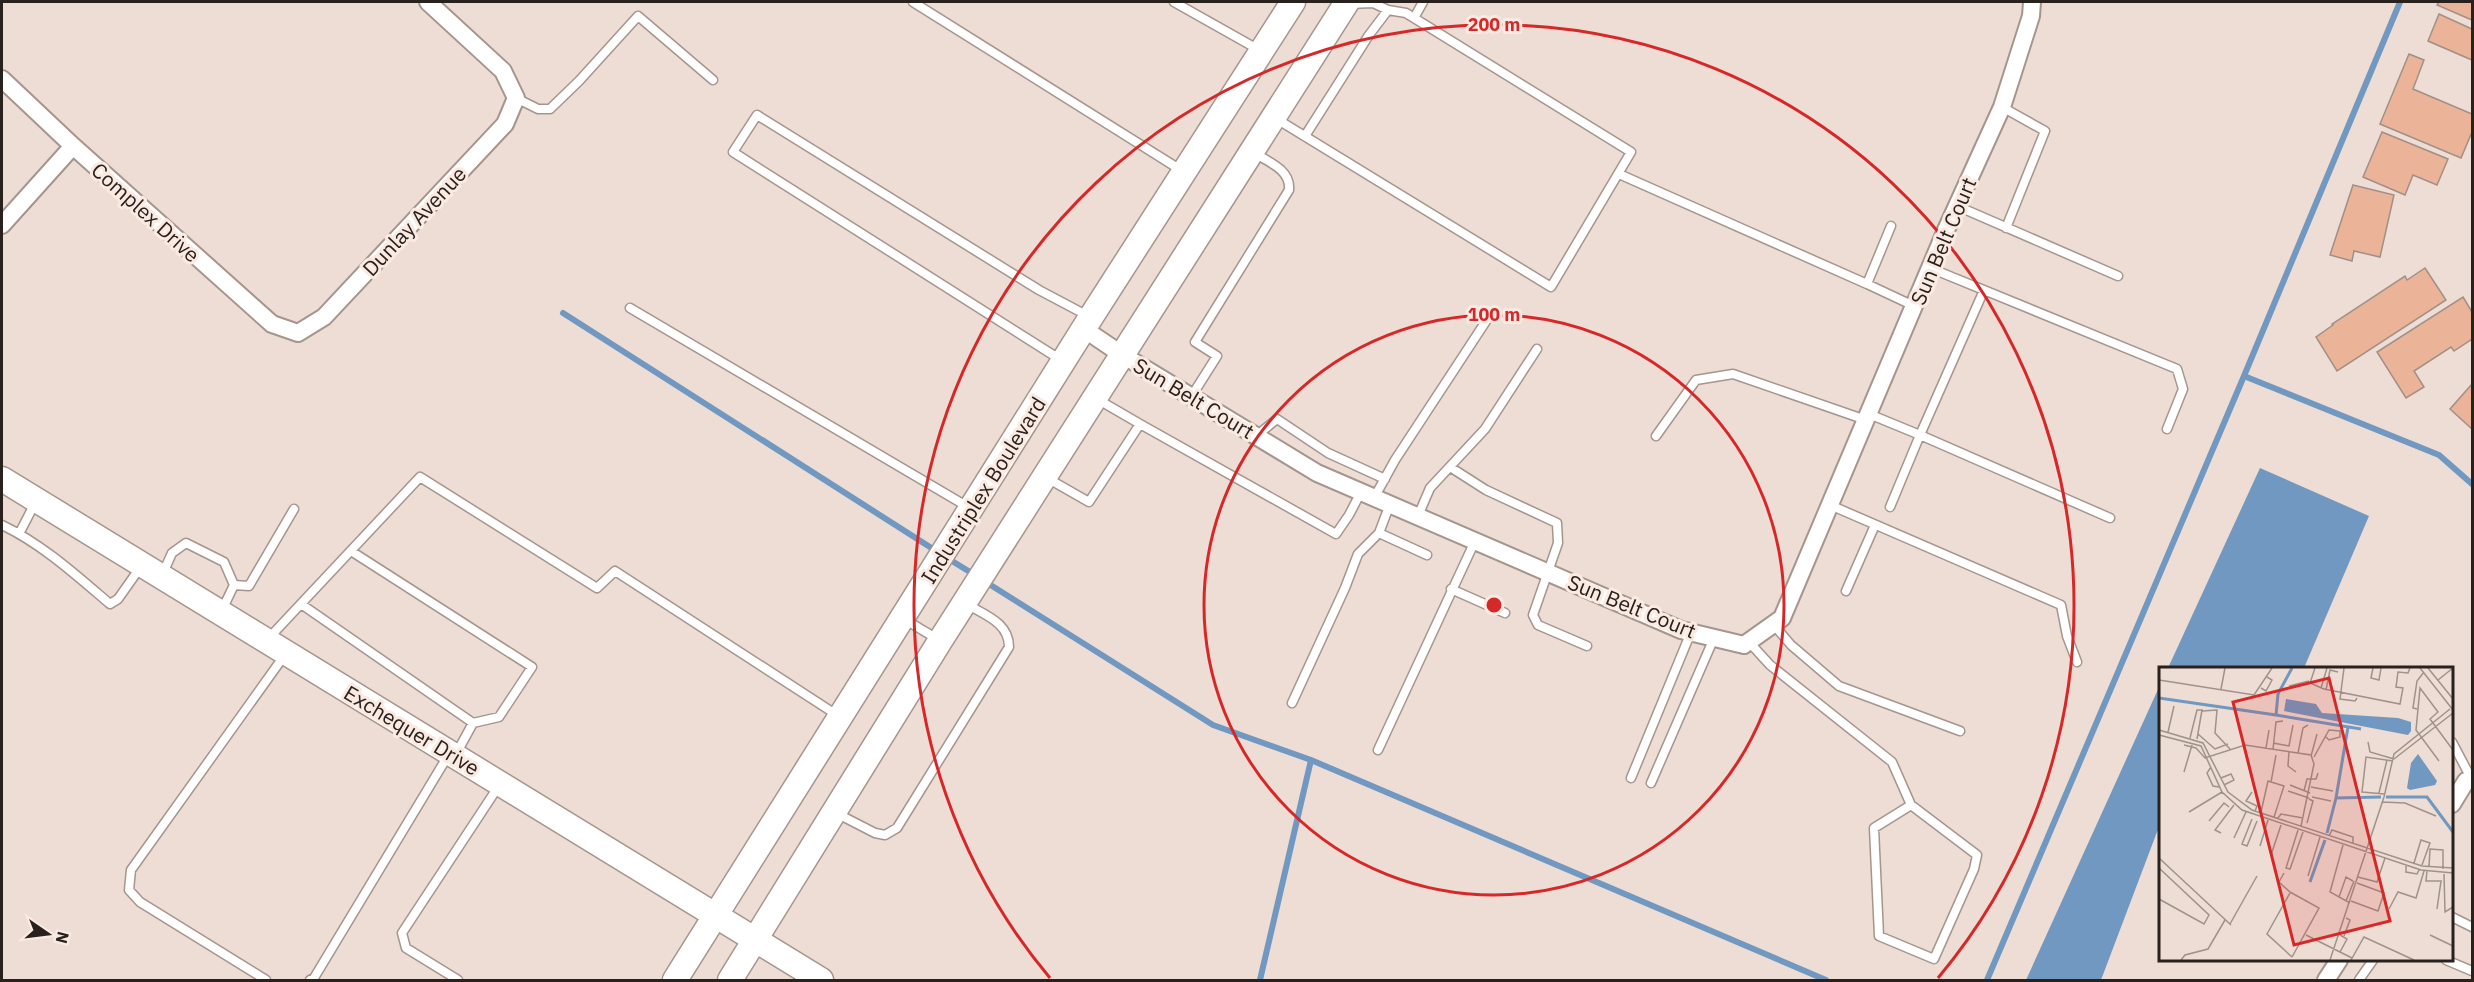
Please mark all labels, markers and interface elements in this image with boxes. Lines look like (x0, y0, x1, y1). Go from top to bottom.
text: 200 m (1468, 13, 1520, 36)
street label: Complex Drive (86, 156, 206, 268)
street label: Dunlay Avenue (356, 160, 472, 282)
street label: Sun Belt Court (1904, 173, 1982, 309)
text: 100 m (1468, 303, 1520, 326)
street label: Sun Belt Court (1128, 351, 1260, 445)
street label: Industriplex Boulevard (914, 391, 1052, 589)
street label: Sun Belt Court (1564, 568, 1700, 644)
centre of rings (1484, 595, 1504, 615)
inset map (2159, 667, 2453, 961)
street label: Exchequer Drive (339, 678, 485, 782)
north arrow (18, 904, 78, 964)
text: N (51, 930, 74, 946)

